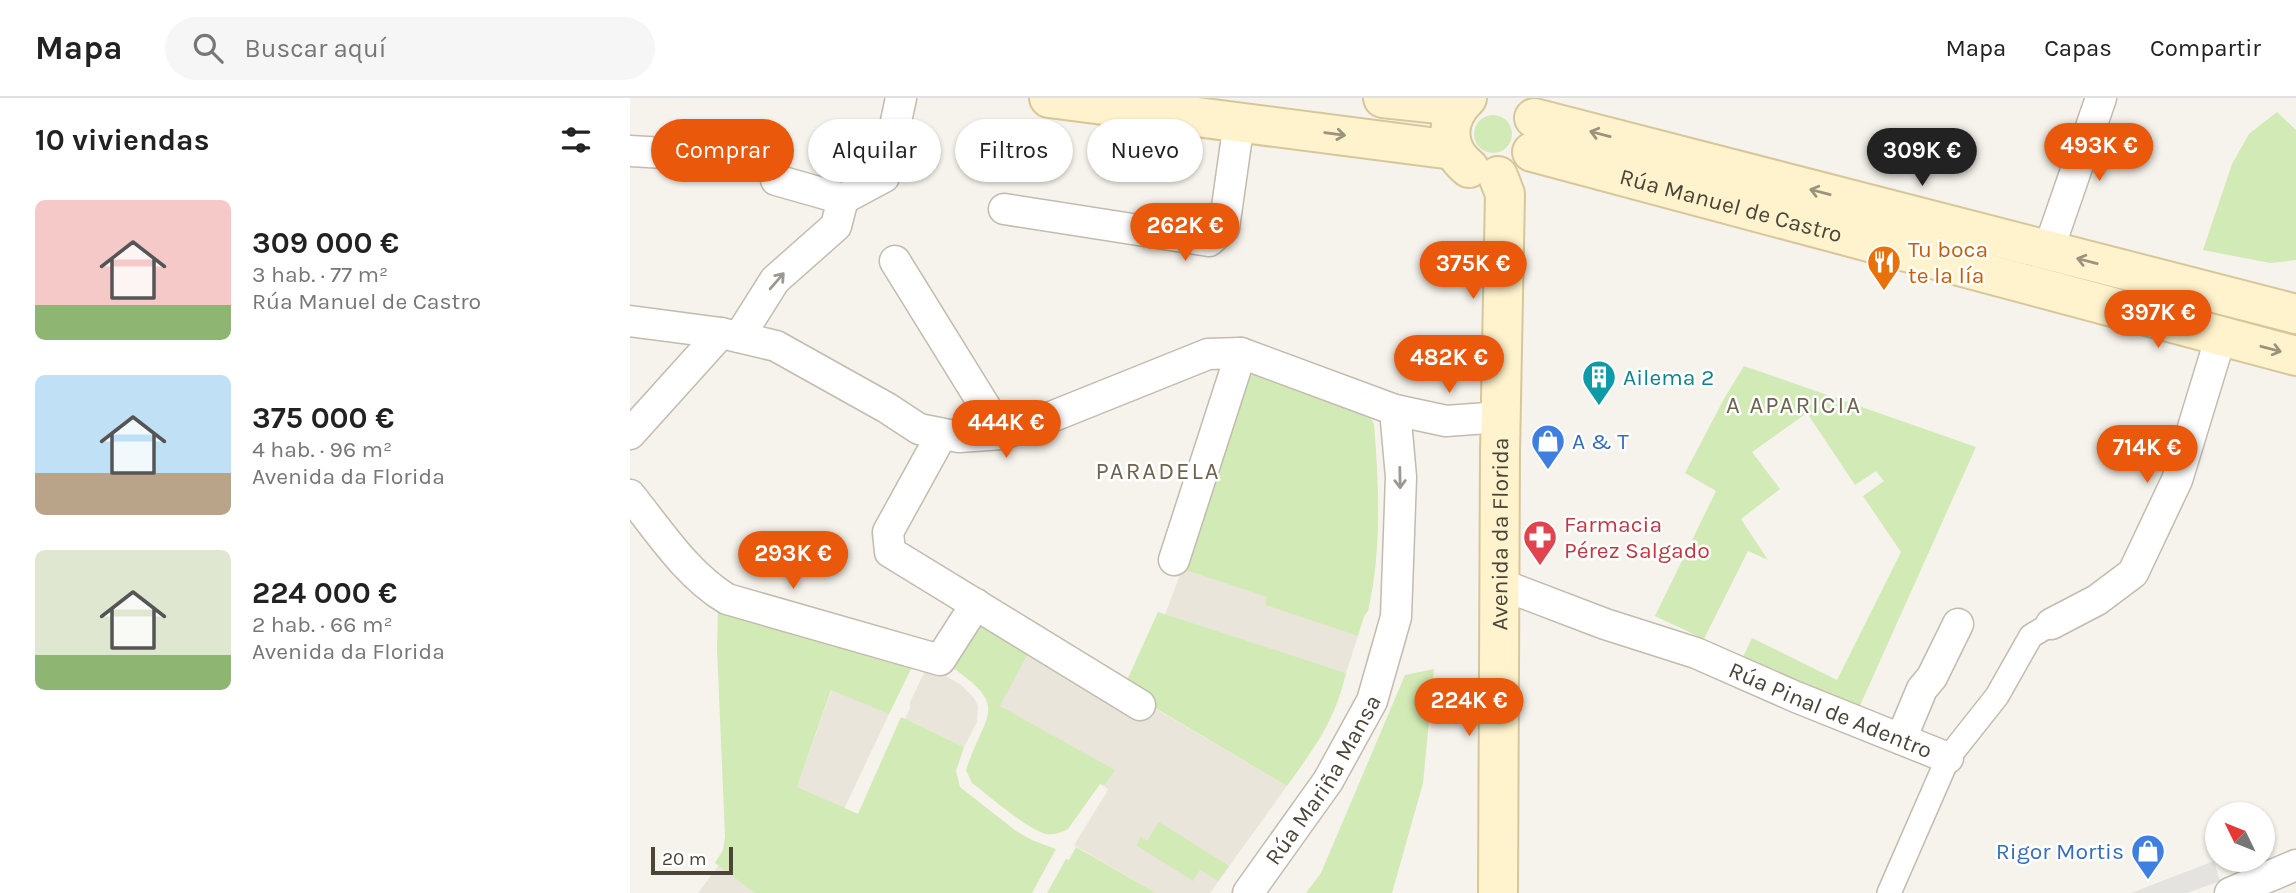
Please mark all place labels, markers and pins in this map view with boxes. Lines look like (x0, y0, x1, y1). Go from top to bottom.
pin: 493K € (2042, 123, 2156, 183)
pin: 309K € (1865, 129, 1979, 188)
pin: 262K € (1128, 204, 1242, 263)
place label: Tu boca te la lía (1908, 236, 1988, 289)
pin: 375K € (1416, 242, 1530, 301)
restaurant icon: Tu boca te la lía (1865, 243, 1903, 292)
pin: 397K € (2101, 290, 2215, 350)
pin: 482K € (1392, 336, 1506, 395)
building icon: Ailema 2 (1580, 358, 1618, 407)
place label: Ailema 2 (1623, 364, 1714, 391)
pin: 444K € (949, 400, 1063, 460)
shop icon: A & T (1529, 422, 1567, 471)
pin: 714K € (2090, 426, 2204, 485)
place label: A & T (1572, 428, 1629, 455)
place label: Farmacia Pérez Salgado (1564, 511, 1710, 564)
pharmacy icon: Farmacia Pérez Salgado (1521, 518, 1559, 567)
pin: 293K € (736, 532, 850, 591)
pin: 224K € (1412, 678, 1526, 738)
shop icon: Rigor Mortis (2129, 832, 2167, 881)
place label: Rigor Mortis (1996, 838, 2124, 865)

